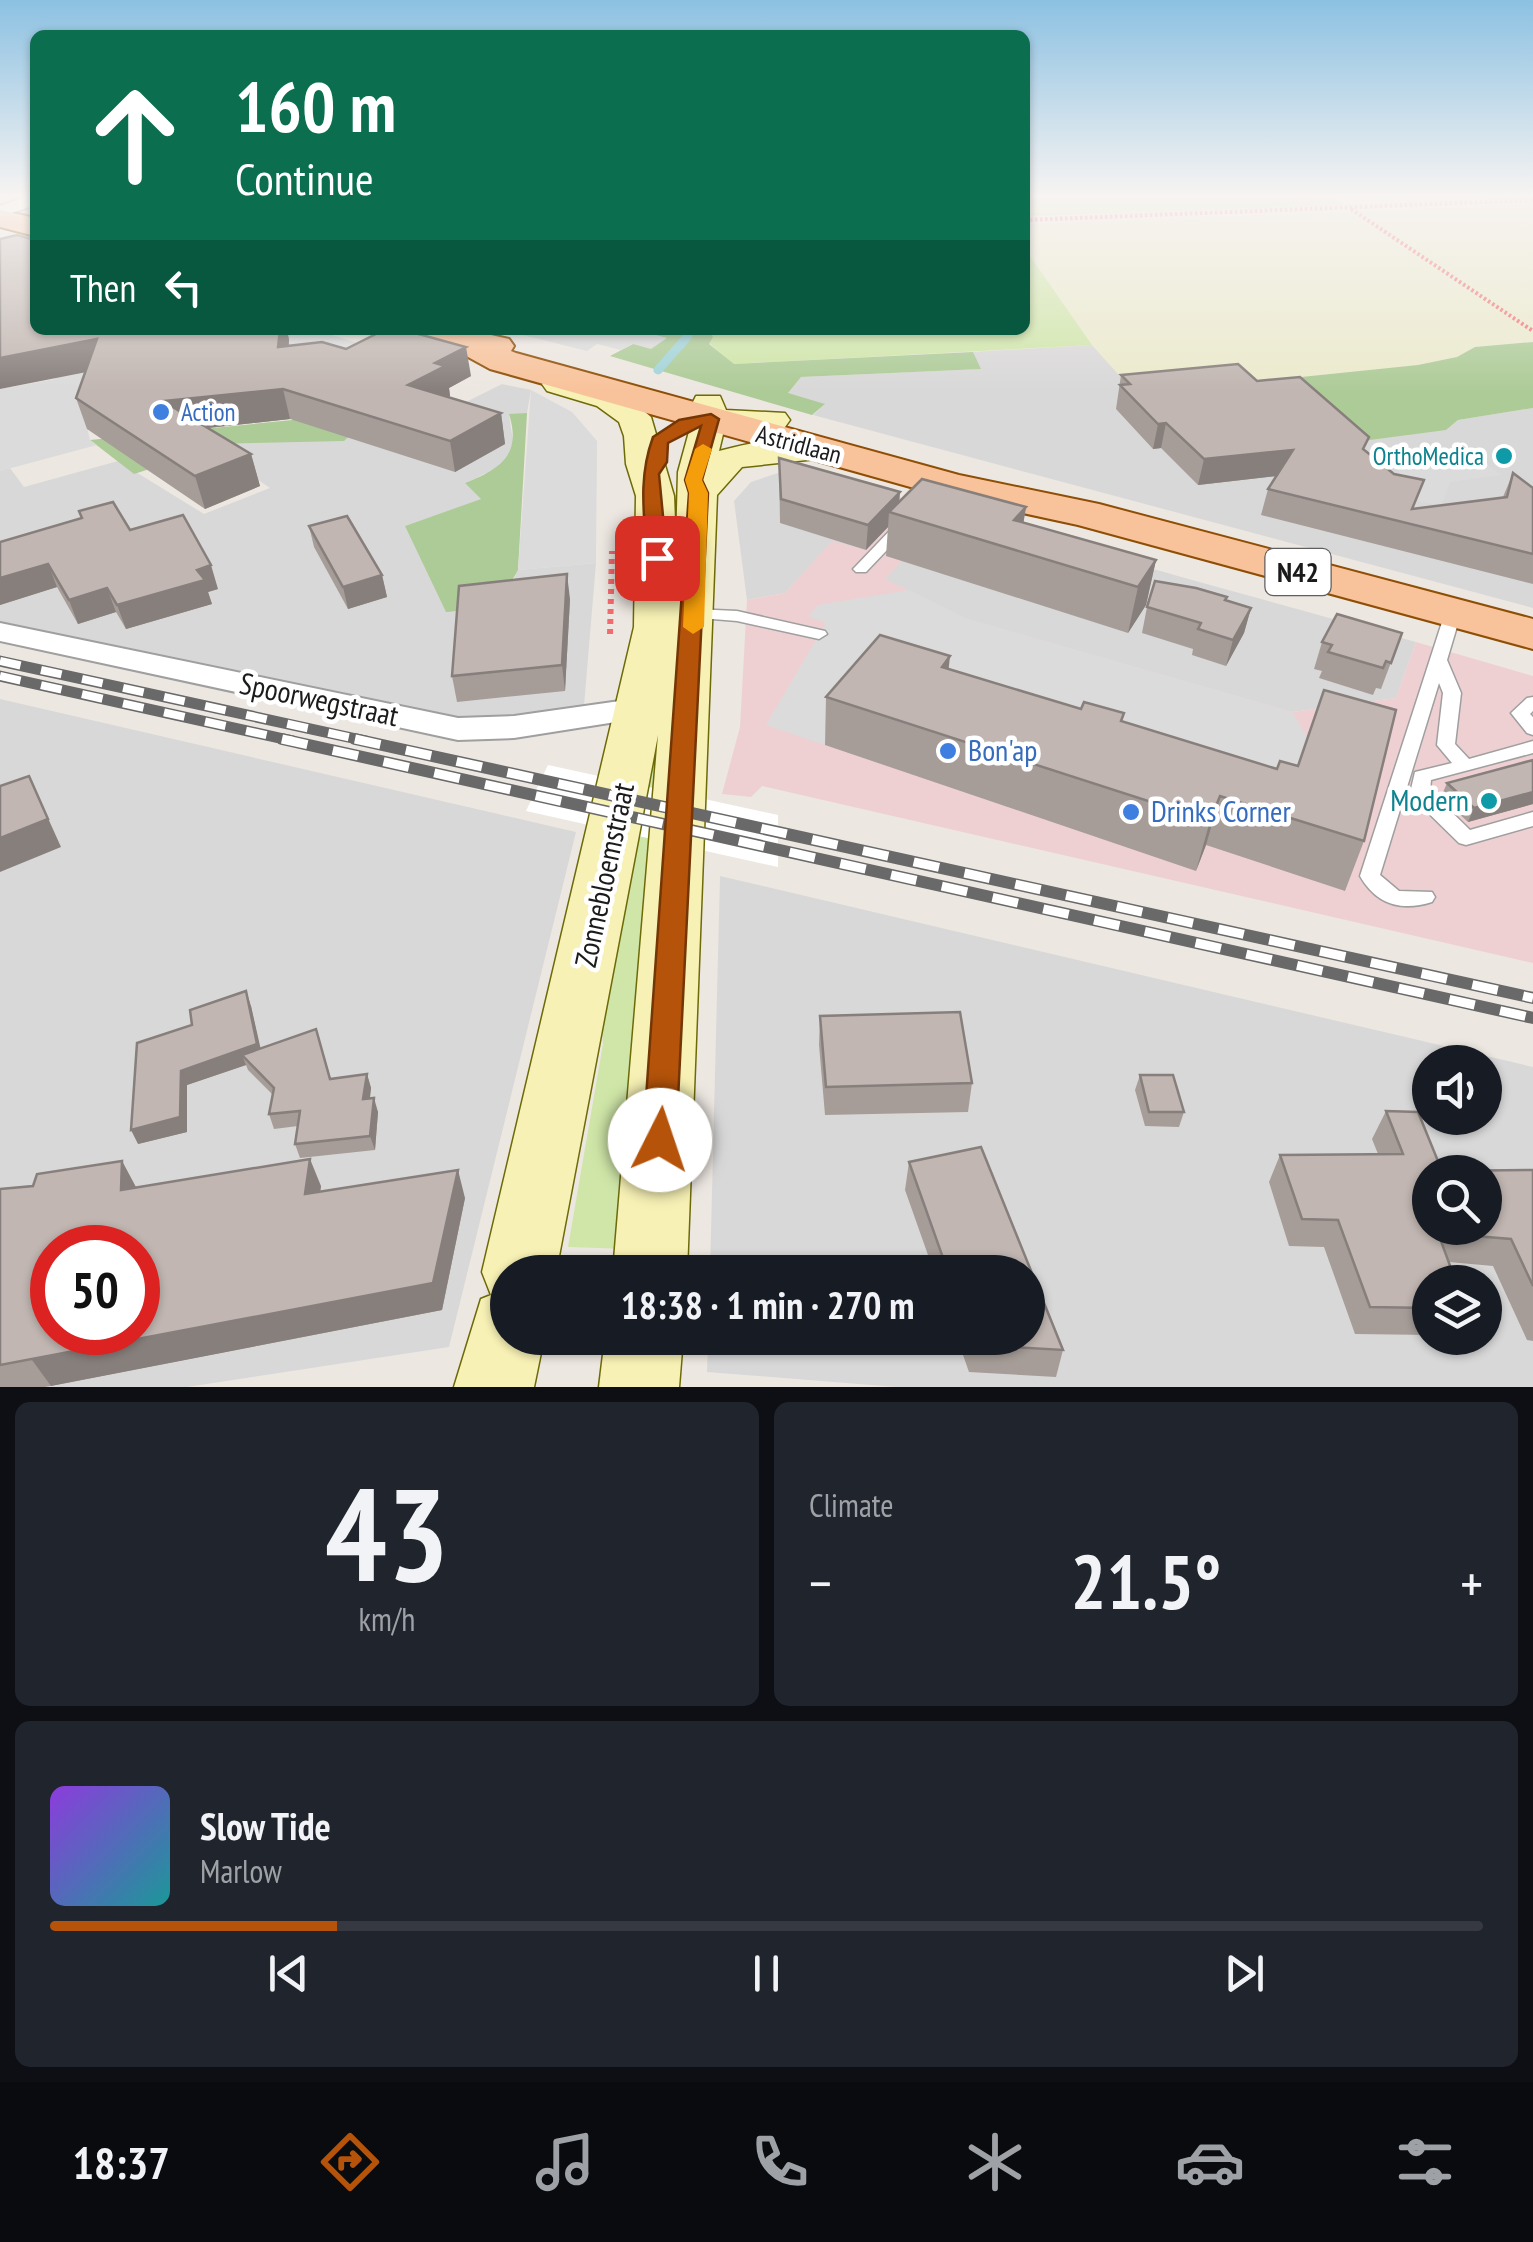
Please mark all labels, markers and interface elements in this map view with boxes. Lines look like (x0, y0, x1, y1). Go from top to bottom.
text: 160 m (235, 61, 396, 151)
icon: ahead (70, 70, 200, 200)
text: Continue (235, 149, 374, 207)
icon: left (156, 260, 211, 315)
text: Then (70, 263, 136, 312)
place label: Action (181, 396, 236, 428)
marker: Action (150, 401, 172, 423)
street label: Astridlaan (753, 417, 845, 471)
place label: OrthoMedica (1373, 440, 1484, 472)
marker: OrthoMedica (1493, 445, 1515, 467)
pin (615, 516, 700, 601)
icon: arrive (630, 531, 685, 586)
road number: N42 (1266, 549, 1330, 595)
street label: Spoorwegstraat (236, 663, 403, 735)
place label: Bon'ap (968, 730, 1037, 769)
marker: Bon'ap (937, 740, 959, 762)
street label: Zonnebloemstraat (565, 778, 642, 970)
place label: Modern (1390, 780, 1469, 819)
marker: Modern (1478, 790, 1500, 812)
place label: Drinks Corner (1151, 791, 1291, 830)
marker: Drinks Corner (1120, 801, 1142, 823)
map controls (1412, 1045, 1502, 1355)
button: sound (1412, 1045, 1502, 1135)
position arrow (608, 1088, 712, 1192)
button: search (1412, 1155, 1502, 1245)
speed limit sign: 50 (30, 1225, 160, 1355)
button: layers (1412, 1265, 1502, 1355)
text: 18:38 · 1 min · 270 m (621, 1280, 914, 1329)
text: 43 (325, 1449, 449, 1617)
text: Climate (809, 1484, 893, 1526)
text: 21.5° (1071, 1533, 1221, 1630)
text: − (809, 1547, 832, 1618)
text: + (1460, 1547, 1483, 1618)
text: km/h (359, 1598, 415, 1640)
text: Slow Tide (200, 1801, 331, 1850)
text: Marlow (200, 1850, 282, 1892)
icon: previous (261, 1946, 316, 2001)
icon: pause (739, 1946, 794, 2001)
icon: next (1217, 1946, 1272, 2001)
icon: directions (315, 2127, 385, 2197)
icon: music (530, 2127, 600, 2197)
icon: phone (745, 2127, 815, 2197)
icon: climate (960, 2127, 1030, 2197)
icon: car (1175, 2127, 1245, 2197)
icon: filters (1390, 2127, 1460, 2197)
text: 18:37 (73, 2133, 170, 2191)

